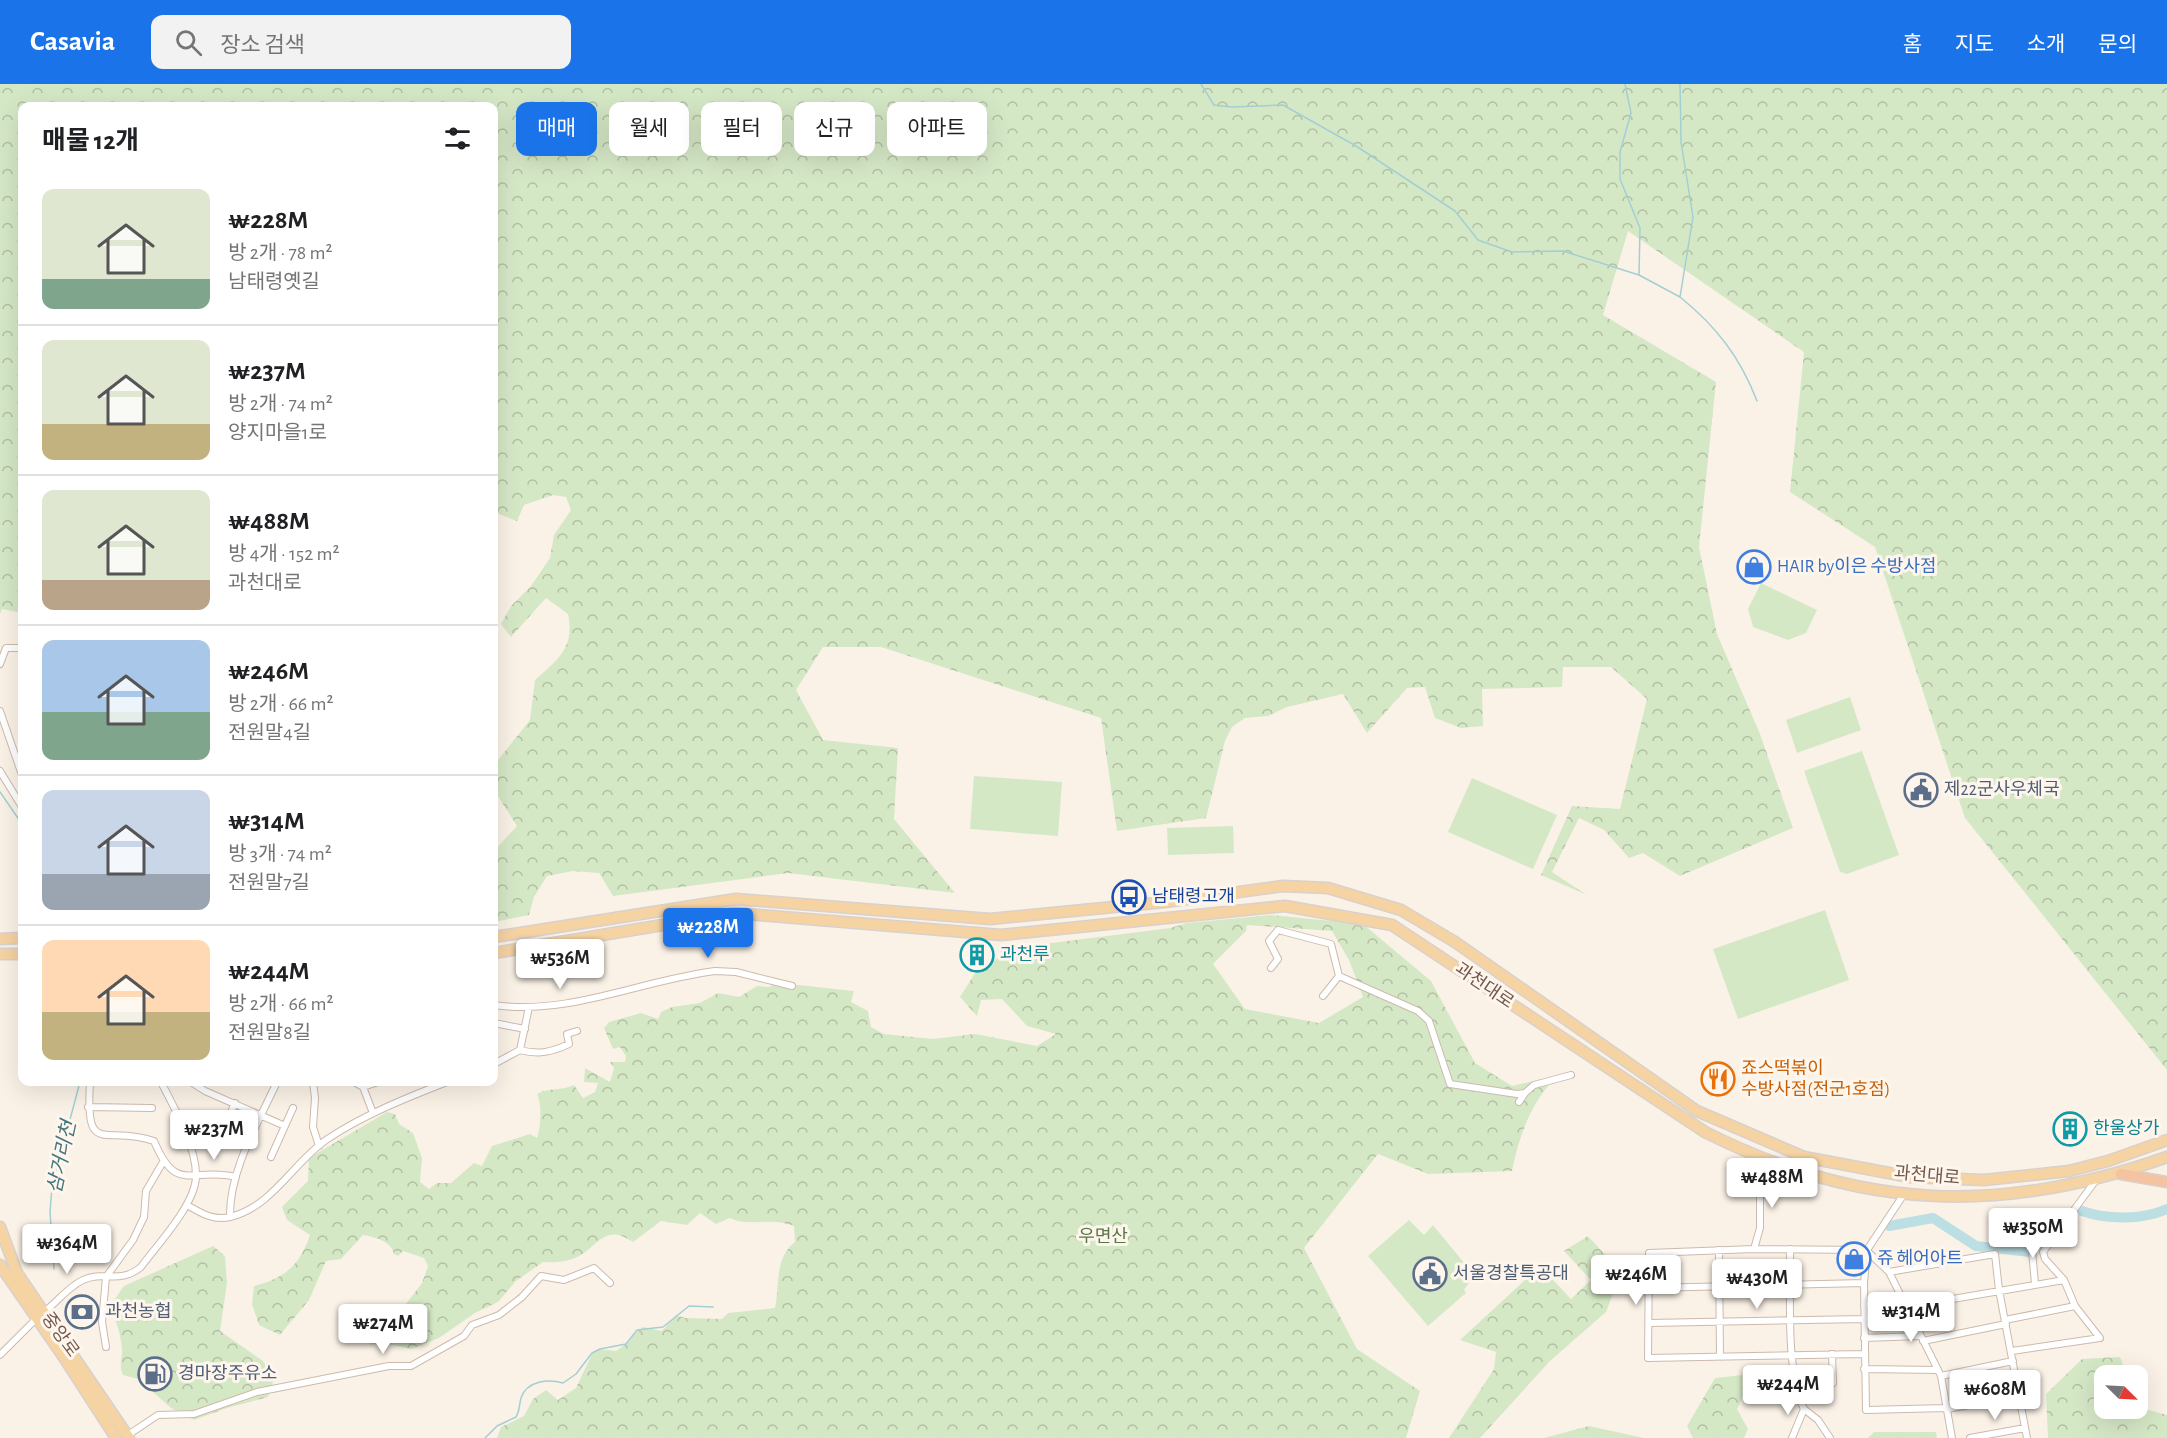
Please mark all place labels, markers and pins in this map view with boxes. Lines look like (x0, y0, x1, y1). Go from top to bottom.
shop icon: HAIR by이은 수방사점 (1736, 549, 1772, 585)
place label: HAIR by이은 수방사점 (1777, 556, 1937, 576)
public building icon: 제22군사우체국 (1903, 772, 1939, 808)
place label: 제22군사우체국 (1944, 779, 2060, 799)
bus stop icon: 남태령고개 (1111, 879, 1147, 915)
place label: 남태령고개 (1152, 887, 1235, 906)
pin: ₩228M (666, 908, 750, 959)
building icon: 과천루 (959, 937, 995, 973)
pin: ₩536M (518, 939, 602, 990)
place label: 과천루 (1000, 945, 1050, 964)
place label: 죠스떡볶이 수방사점(전군1호점) (1741, 1058, 1890, 1099)
restaurant icon: 죠스떡볶이 수방사점(전군1호점) (1700, 1061, 1736, 1097)
pin: ₩237M (172, 1110, 256, 1161)
building icon: 한울상가 (2052, 1111, 2088, 1147)
place label: 한울상가 (2093, 1118, 2160, 1138)
pin: ₩488M (1730, 1158, 1814, 1209)
pin: ₩350M (1991, 1208, 2075, 1259)
pin: ₩364M (25, 1224, 109, 1275)
shop icon: 쥬 헤어아트 (1836, 1241, 1872, 1277)
place label: 쥬 헤어아트 (1877, 1248, 1963, 1268)
pin: ₩246M (1594, 1255, 1678, 1306)
public building icon: 서울경찰특공대 (1412, 1256, 1448, 1292)
pin: ₩430M (1715, 1259, 1799, 1310)
place label: 서울경찰특공대 (1453, 1264, 1569, 1283)
pin: ₩314M (1869, 1292, 1953, 1343)
bank icon: 과천농협 (64, 1294, 100, 1330)
place label: 과천농협 (105, 1302, 171, 1321)
pin: ₩274M (341, 1304, 425, 1355)
fuel station icon: 경마장주유소 (137, 1356, 173, 1392)
place label: 경마장주유소 (178, 1363, 277, 1383)
pin: ₩244M (1746, 1365, 1830, 1416)
pin: ₩608M (1953, 1370, 2037, 1421)

